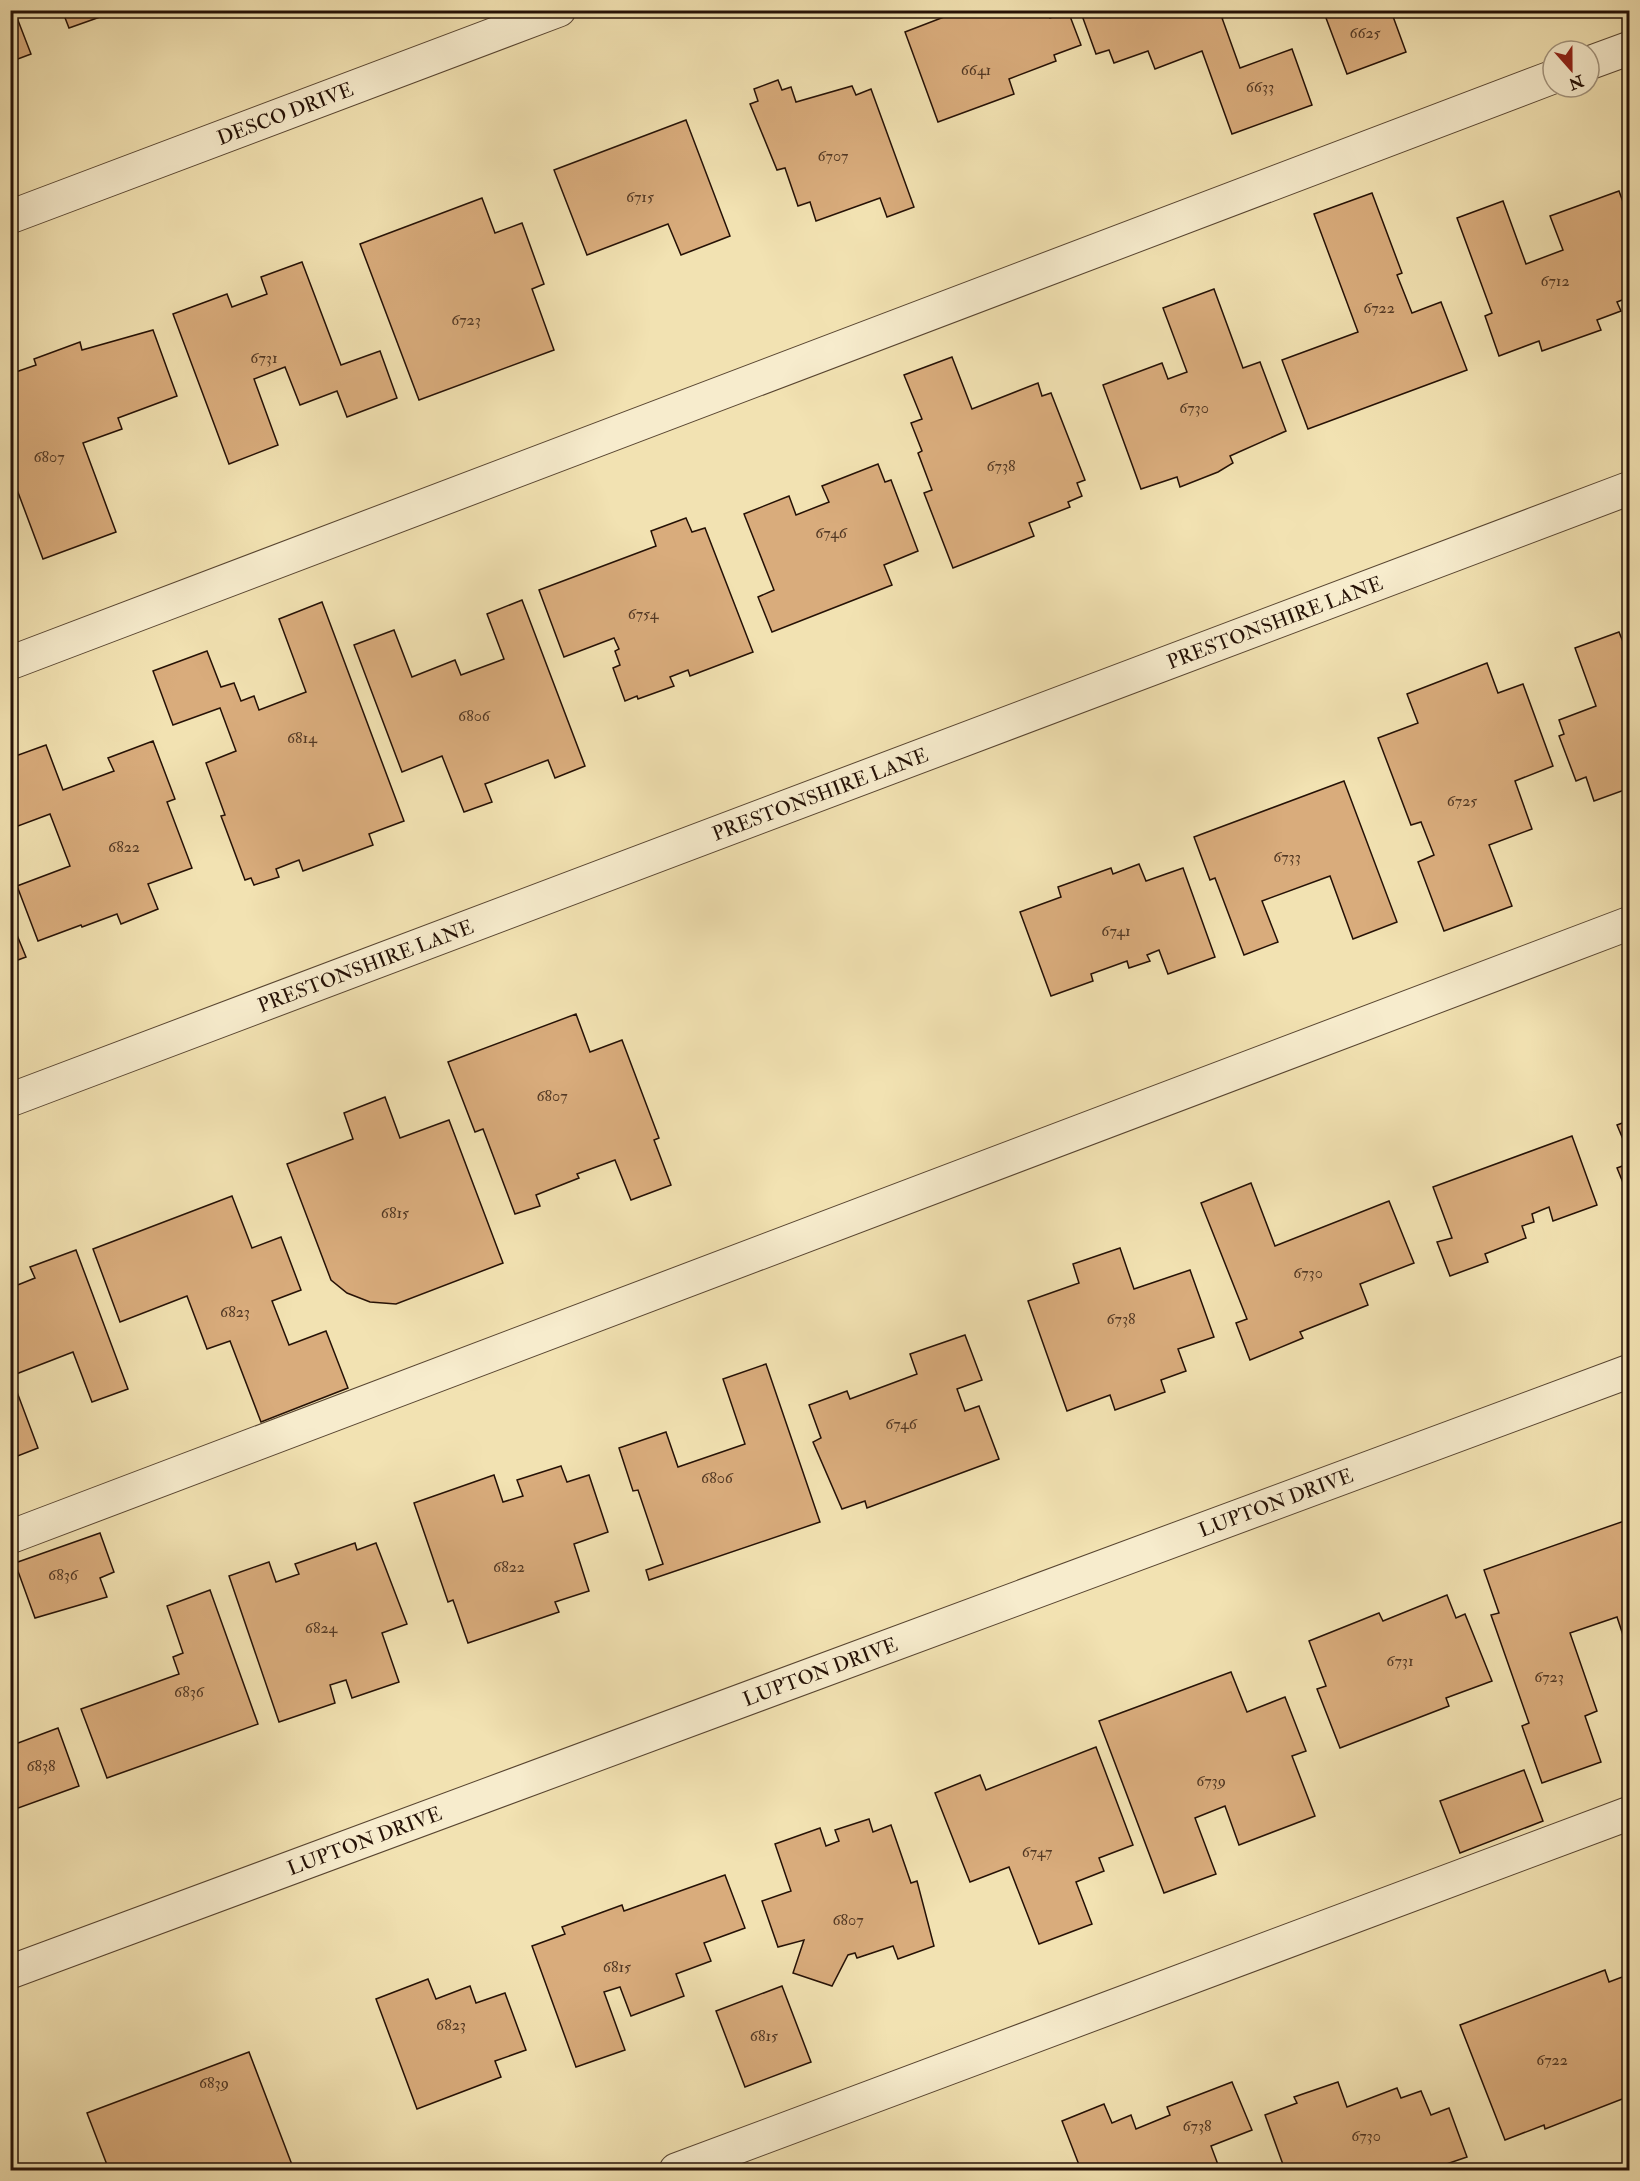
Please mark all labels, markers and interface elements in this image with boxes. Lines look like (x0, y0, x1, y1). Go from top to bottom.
house number: 6625 (1349, 23, 1381, 43)
north arrow (1541, 39, 1601, 99)
house number: 6641 (961, 60, 991, 80)
text: N (1565, 70, 1587, 94)
street label: DESCO DRIVE (213, 76, 357, 150)
house number: 6633 (1246, 77, 1274, 97)
house number: 6707 (818, 146, 849, 166)
house number: 6715 (626, 187, 654, 207)
house number: 6712 (1540, 271, 1570, 291)
house number: 6722 (1363, 298, 1395, 318)
house number: 6723 (451, 310, 481, 330)
house number: 6731 (250, 348, 278, 368)
house number: 6730 (1179, 398, 1209, 418)
house number: 6807 (33, 447, 65, 467)
house number: 6738 (986, 456, 1016, 476)
house number: 6746 (815, 523, 848, 543)
street label: PRESTONSHIRE LANE (1163, 570, 1386, 674)
house number: 6754 (628, 604, 660, 624)
house number: 6806 (458, 706, 491, 726)
house number: 6814 (287, 728, 318, 748)
street label: PRESTONSHIRE LANE (709, 742, 932, 846)
house number: 6725 (1447, 791, 1477, 811)
house number: 6822 (108, 837, 140, 857)
house number: 6733 (1273, 847, 1301, 867)
street label: PRESTONSHIRE LANE (254, 914, 477, 1018)
house number: 6741 (1101, 921, 1131, 941)
house number: 6807 (536, 1086, 568, 1106)
house number: 6815 (381, 1203, 409, 1223)
house number: 6730 (1293, 1263, 1323, 1283)
house number: 6823 (220, 1302, 250, 1322)
house number: 6738 (1106, 1309, 1136, 1329)
house number: 6746 (885, 1414, 918, 1434)
street label: LUPTON DRIVE (1195, 1462, 1356, 1543)
house number: 6806 (701, 1468, 734, 1488)
house number: 6822 (493, 1557, 525, 1577)
house number: 6836 (48, 1565, 79, 1585)
house number: 6824 (305, 1618, 339, 1638)
street label: LUPTON DRIVE (739, 1631, 901, 1712)
house number: 6731 (1386, 1651, 1414, 1671)
house number: 6723 (1534, 1667, 1564, 1687)
house number: 6836 (174, 1682, 205, 1702)
house number: 6838 (26, 1756, 56, 1776)
house number: 6739 (1196, 1771, 1226, 1791)
street label: LUPTON DRIVE (284, 1800, 445, 1881)
house number: 6747 (1022, 1842, 1053, 1862)
house number: 6807 (832, 1910, 864, 1930)
house number: 6815 (603, 1957, 631, 1977)
house number: 6823 (436, 2015, 466, 2035)
house number: 6815 (750, 2026, 778, 2046)
house number: 6722 (1536, 2050, 1568, 2070)
house number: 6839 (199, 2073, 229, 2093)
house number: 6738 (1182, 2116, 1212, 2136)
house number: 6730 (1351, 2126, 1381, 2146)

